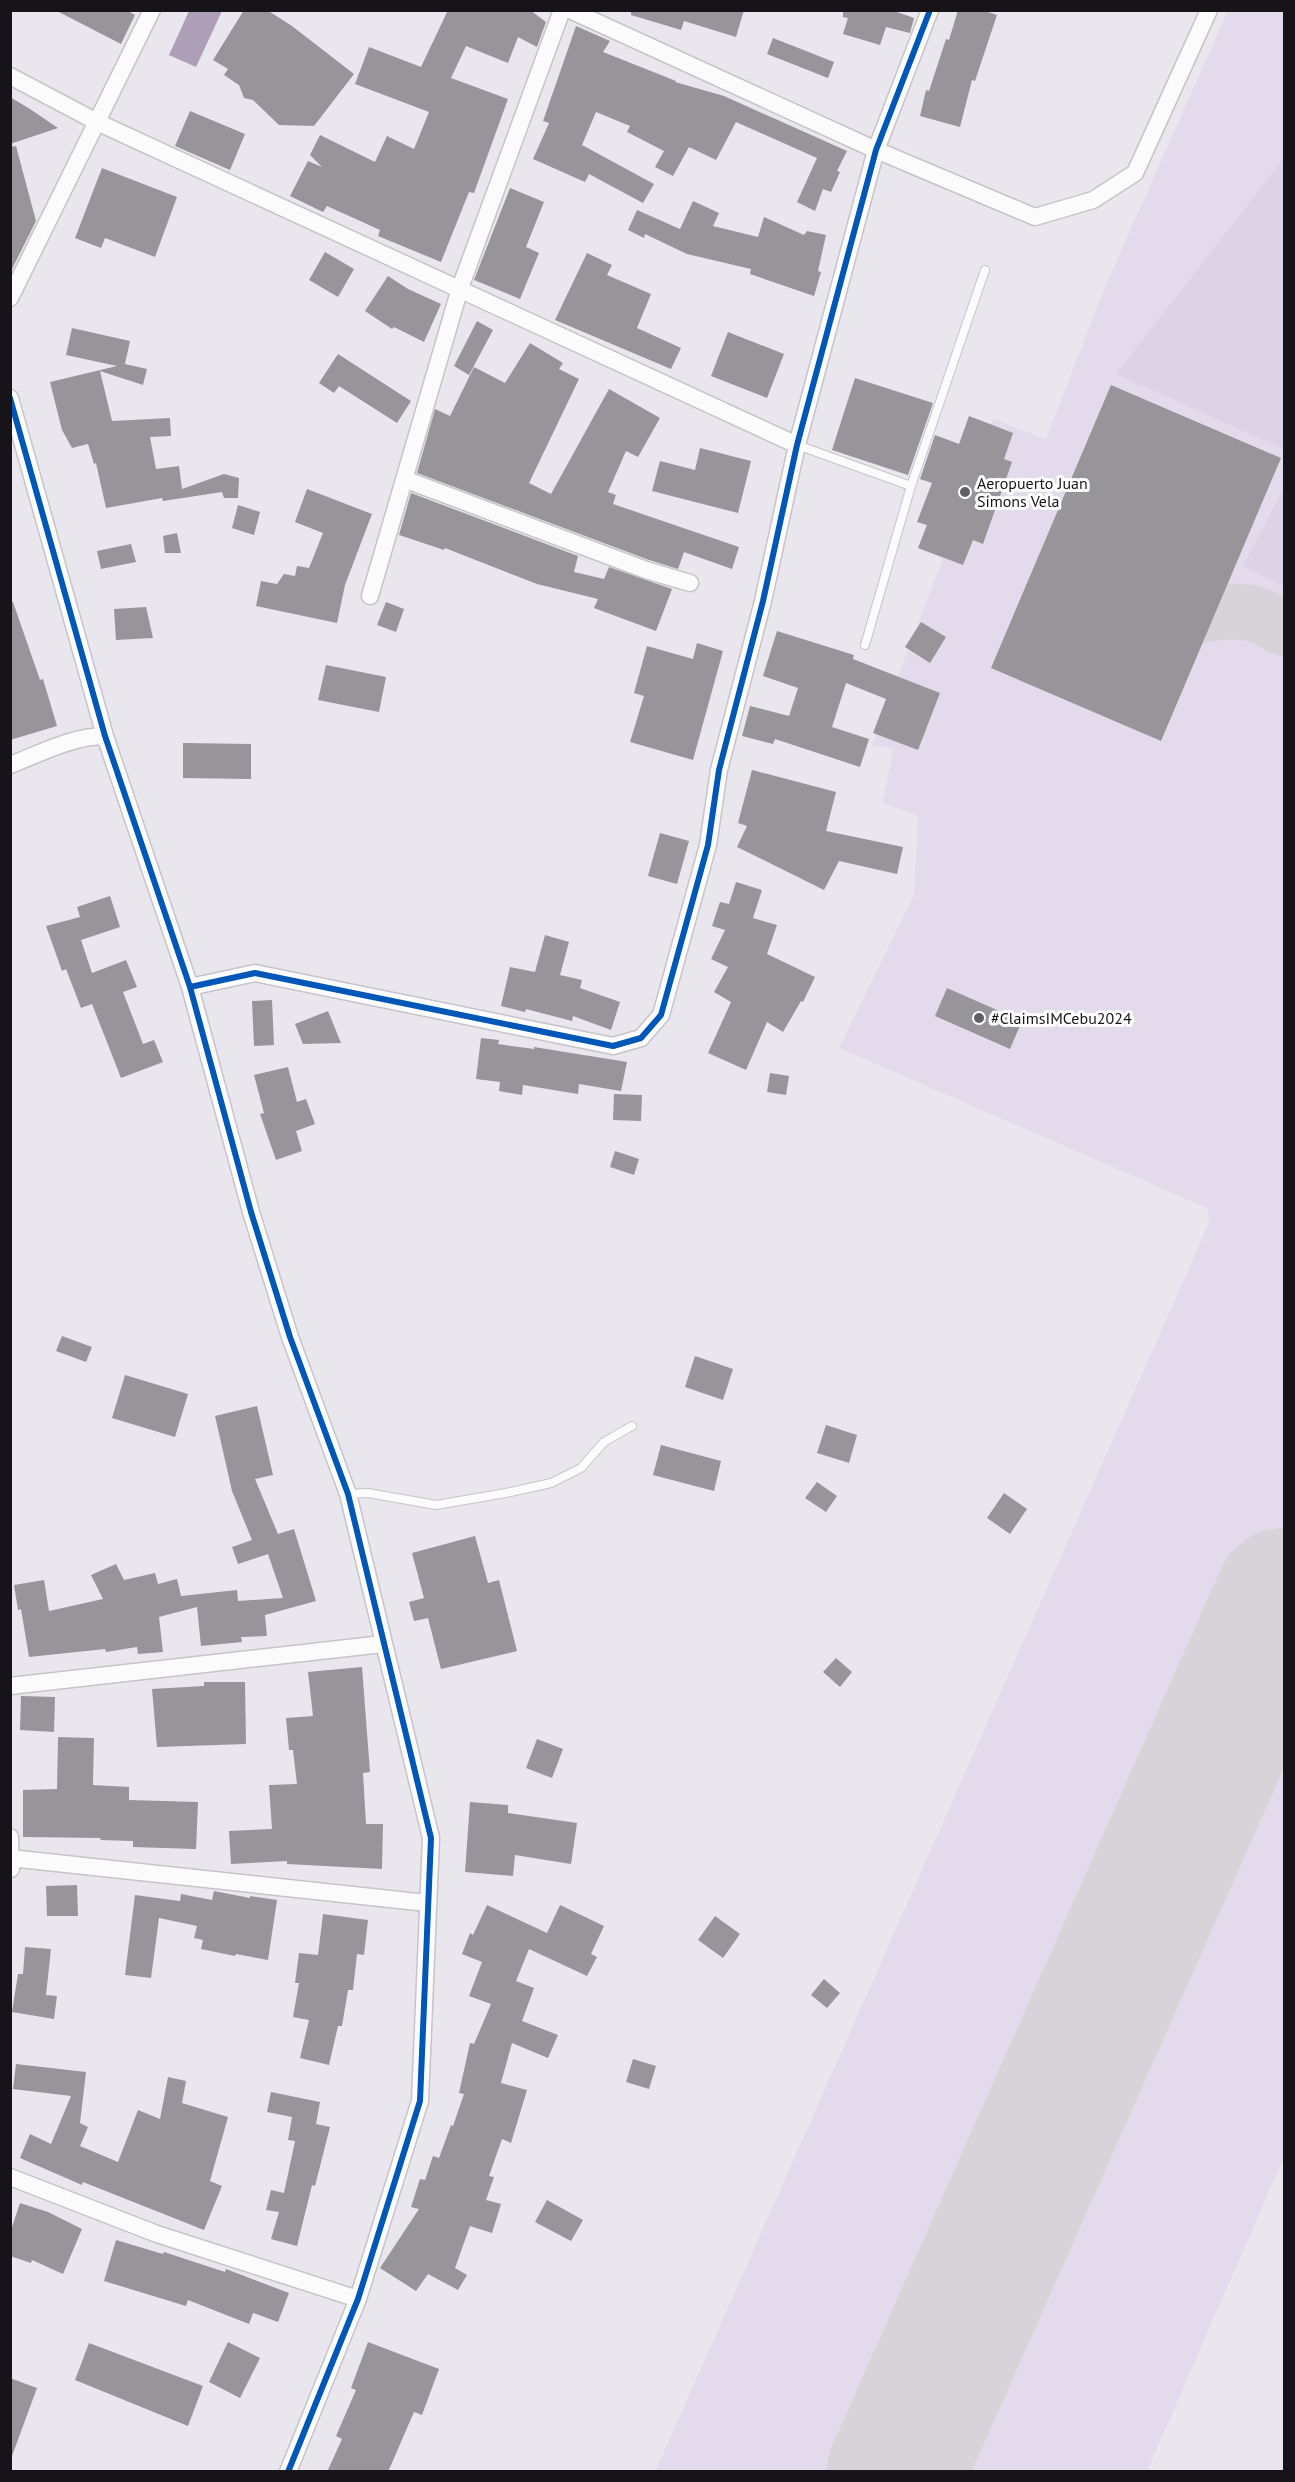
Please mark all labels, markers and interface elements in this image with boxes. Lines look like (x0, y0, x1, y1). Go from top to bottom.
place label: Aeropuerto Juan Simons Vela (977, 473, 1088, 511)
marker: Aeropuerto Juan Simons Vela (958, 485, 972, 499)
place label: #ClaimsIMCebu2024 (991, 1008, 1132, 1028)
marker: #ClaimsIMCebu2024 (972, 1011, 986, 1025)

